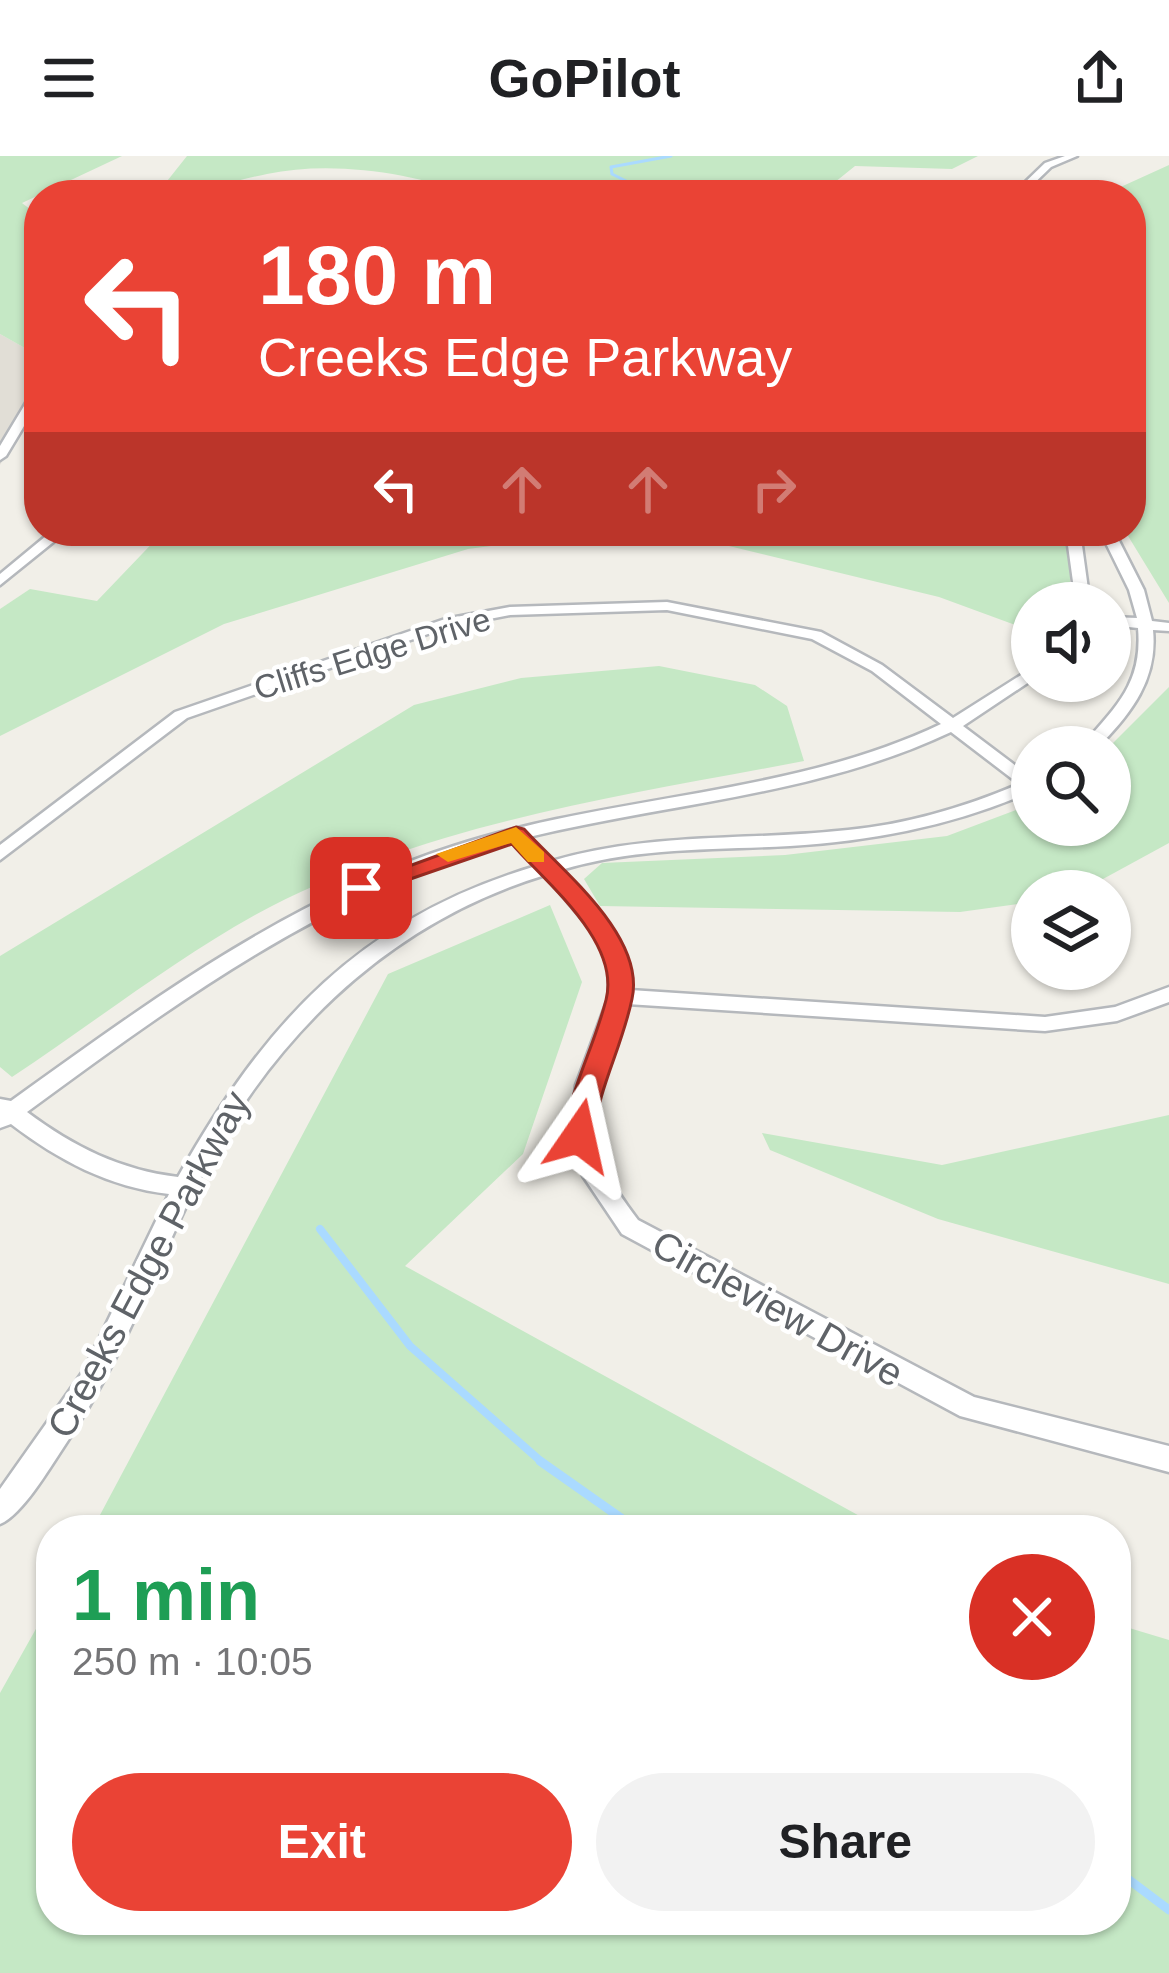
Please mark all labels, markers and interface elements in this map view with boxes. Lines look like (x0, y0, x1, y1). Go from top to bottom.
icon: menu (36, 45, 102, 111)
icon: share (1067, 45, 1133, 111)
text: GoPilot (489, 48, 680, 108)
icon: left (60, 228, 216, 384)
text: 180 m (258, 228, 496, 322)
text: Creeks Edge Parkway (258, 327, 792, 387)
icon: left (363, 456, 429, 522)
icon: ahead (489, 456, 555, 522)
icon: ahead (615, 456, 681, 522)
icon: right (741, 456, 807, 522)
map controls (1011, 582, 1131, 990)
button: sound (1011, 582, 1131, 702)
street label: Cliffs Edge Drive (250, 600, 495, 707)
button: search (1011, 726, 1131, 846)
pin (310, 837, 412, 939)
icon: arrive (328, 855, 394, 921)
button: layers (1011, 870, 1131, 990)
position arrow (516, 1073, 642, 1199)
street label: Creeks Edge Parkway (39, 1083, 258, 1445)
street label: Circleview Drive (645, 1222, 910, 1395)
button: close (969, 1554, 1095, 1680)
text: 1 min (72, 1555, 260, 1635)
text: 250 m · 10:05 (72, 1640, 313, 1683)
button: Exit (72, 1773, 572, 1911)
button: Share (596, 1773, 1095, 1911)

